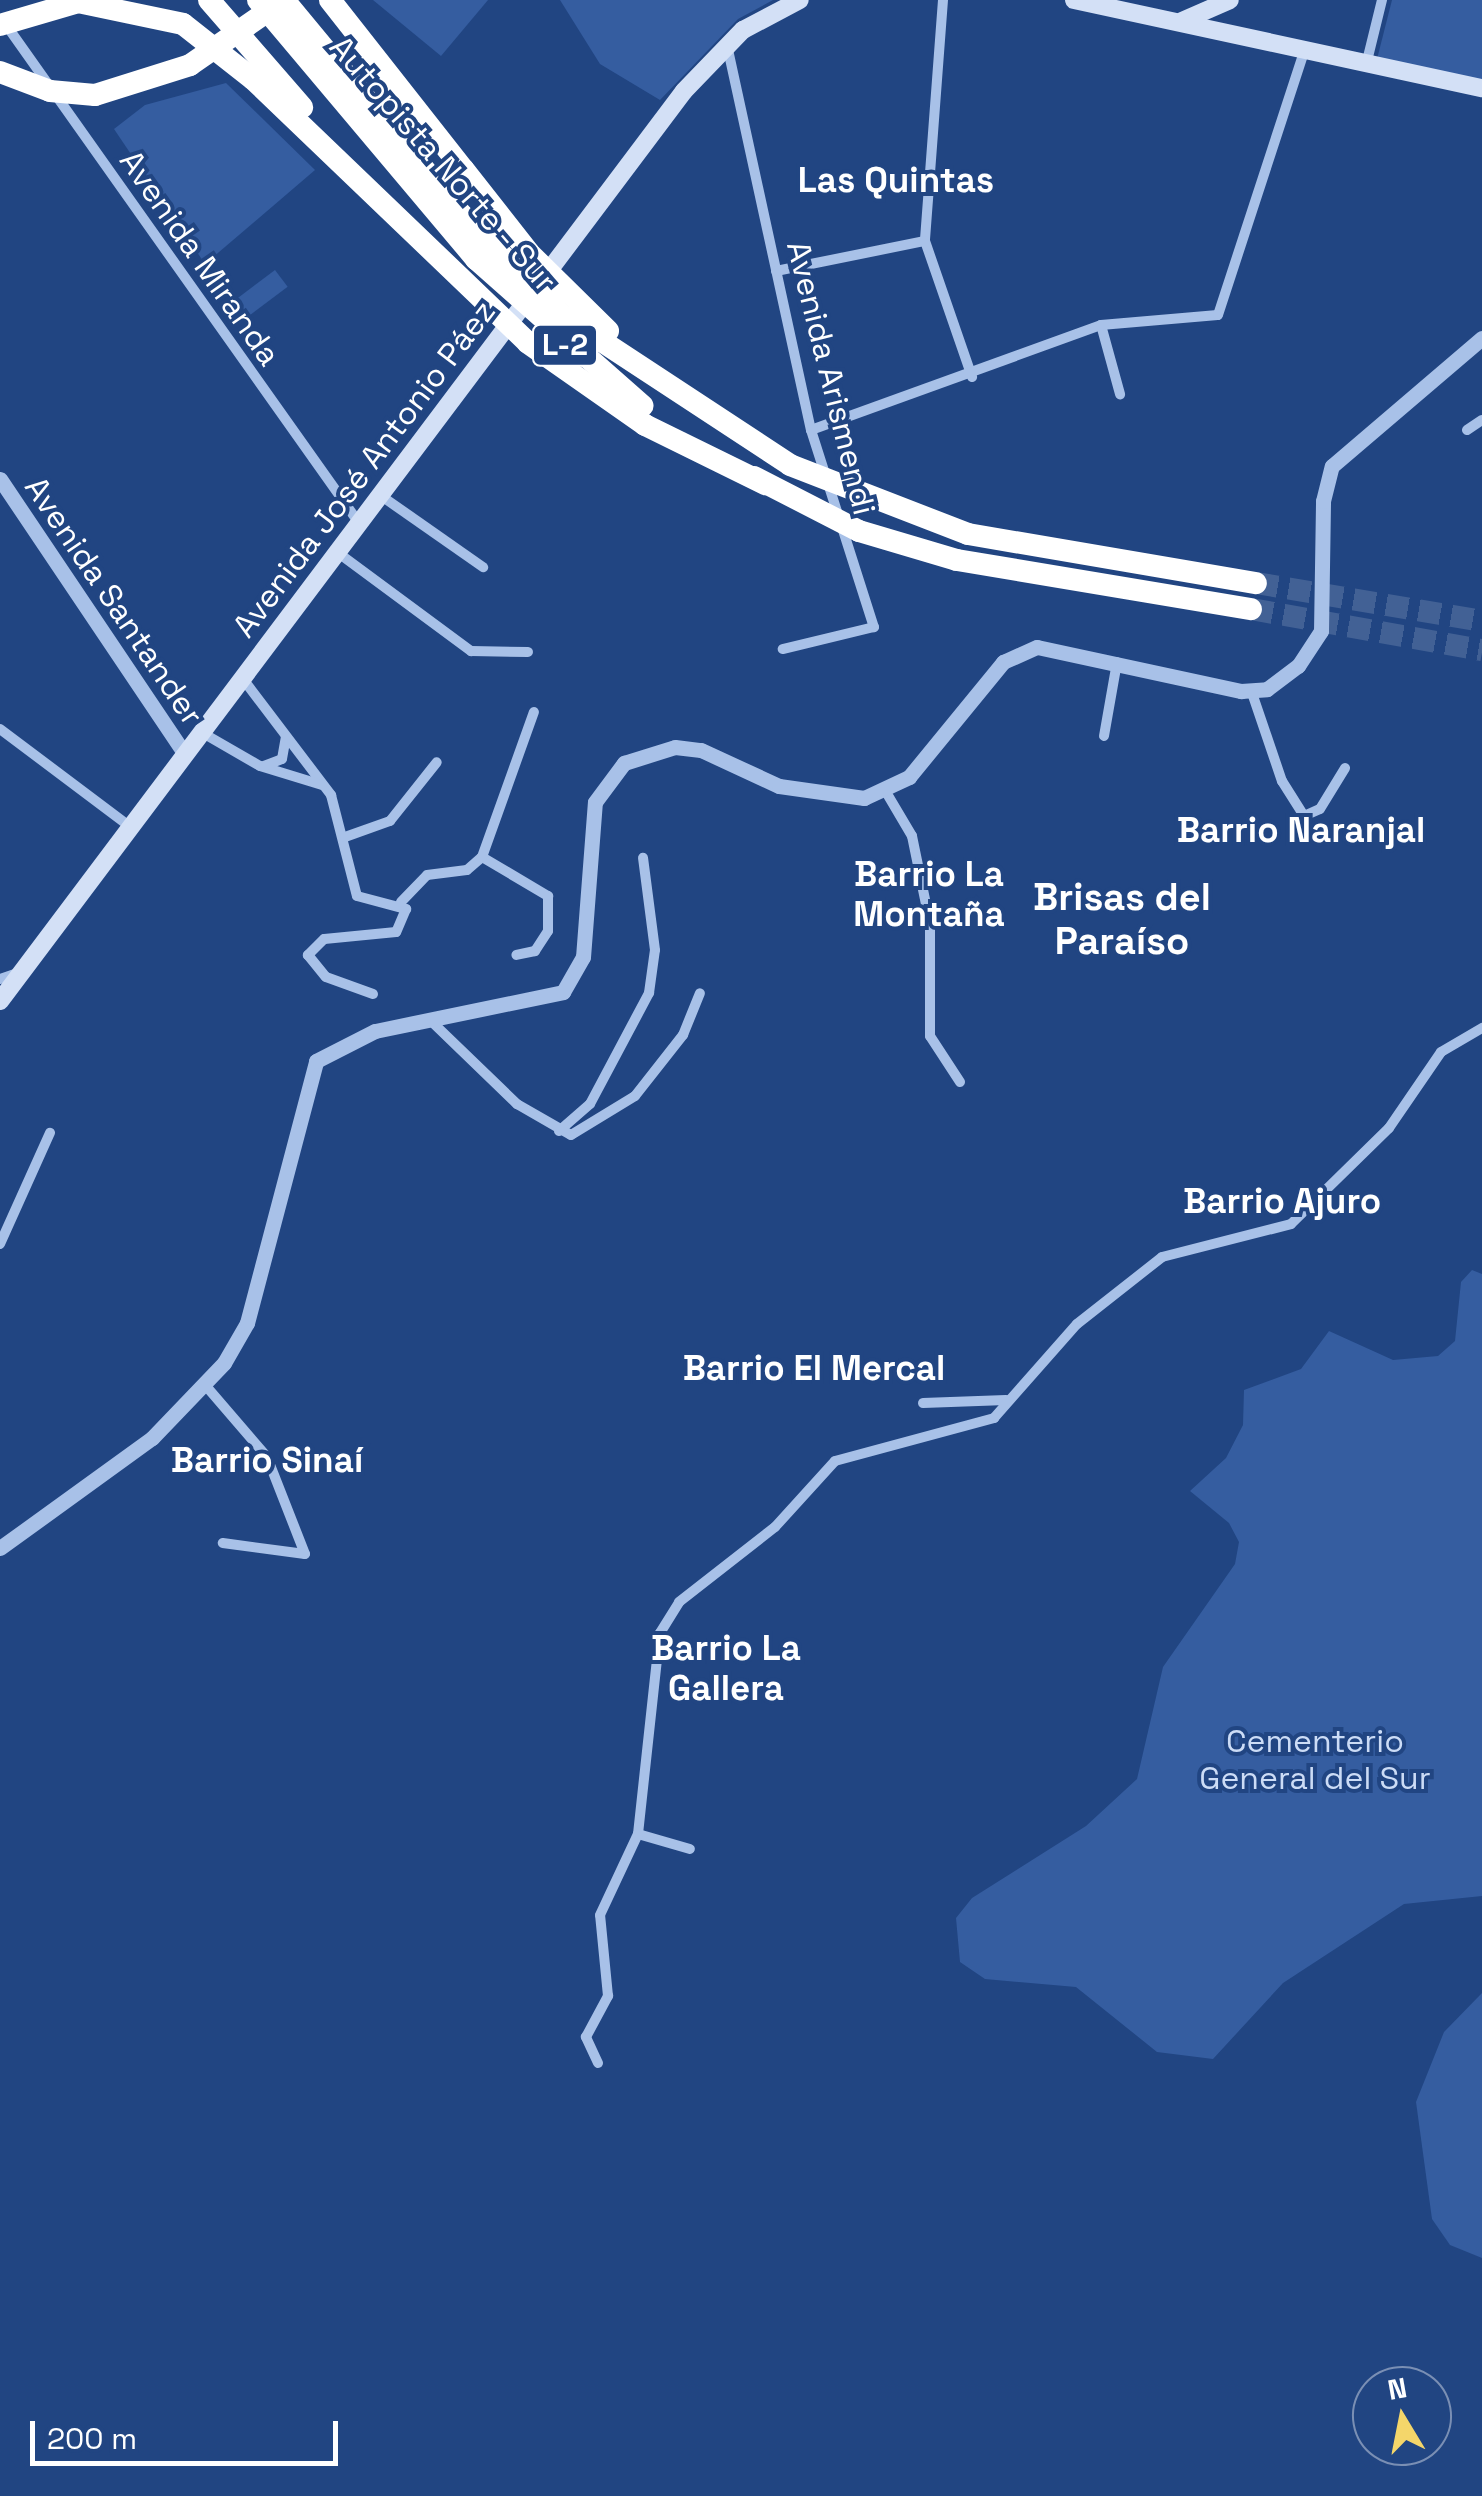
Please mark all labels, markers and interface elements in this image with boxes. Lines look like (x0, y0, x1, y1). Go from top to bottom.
street label: Autopista Norte - Sur (321, 28, 565, 300)
street label: Avenida Miranda (111, 143, 289, 373)
district label: Las Quintas (798, 159, 994, 201)
street label: Avenida Arismendi (778, 237, 884, 519)
street label: Avenida José Antonio Páez (225, 293, 503, 645)
road number: L-2 (530, 320, 600, 370)
street label: Avenida Santander (17, 470, 211, 732)
district label: Barrio Naranjal (1177, 809, 1425, 851)
district label: Barrio La Montaña (853, 853, 1005, 935)
district label: Brisas del Paraíso (1033, 875, 1211, 964)
district label: Barrio Ajuro (1183, 1180, 1381, 1222)
district label: Barrio El Mercal (683, 1347, 945, 1389)
district label: Barrio Sinaí (171, 1439, 363, 1481)
district label: Barrio La Gallera (651, 1627, 801, 1709)
park label: Cementerio General del Sur (1199, 1723, 1431, 1798)
north arrow (1352, 2366, 1452, 2466)
text: N (1385, 2369, 1409, 2408)
scale bar (35, 2401, 342, 2463)
text: 200 m (47, 2419, 137, 2458)

